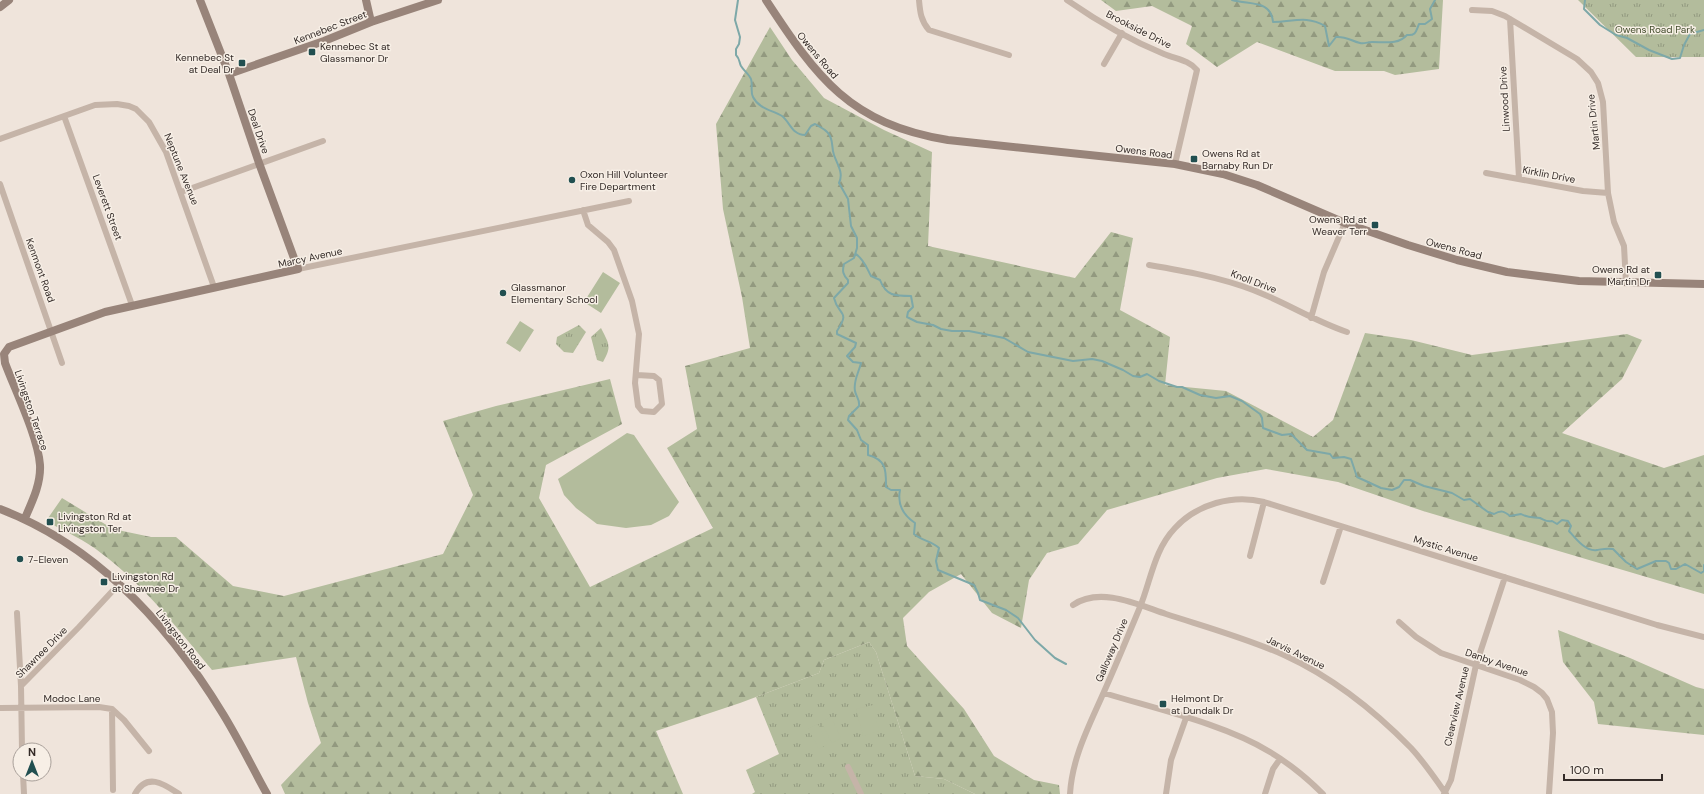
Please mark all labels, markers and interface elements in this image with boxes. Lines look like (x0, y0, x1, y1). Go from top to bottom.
street label: Brookside Drive (1104, 7, 1174, 52)
street label: Kennebec Street (292, 8, 369, 47)
park label: Owens Road Park (1615, 23, 1695, 36)
street label: Owens Road (794, 29, 841, 82)
place label: Kennebec St at Glassmanor Dr (320, 40, 390, 65)
marker: Kennebec St at Glassmanor Dr (307, 47, 317, 57)
place label: Kennebec St at Deal Dr (176, 51, 234, 76)
marker: Kennebec St at Deal Dr (237, 58, 247, 68)
street label: Linwood Drive (1496, 66, 1513, 132)
street label: Martin Drive (1584, 93, 1603, 150)
street label: Deal Drive (245, 107, 272, 156)
street label: Neptune Avenue (161, 131, 202, 207)
street label: Owens Road (1115, 142, 1173, 161)
place label: Owens Rd at Barnaby Run Dr (1202, 147, 1273, 172)
marker: Owens Rd at Barnaby Run Dr (1189, 154, 1199, 164)
street label: Kirklin Drive (1521, 163, 1577, 186)
place label: Oxon Hill Volunteer Fire Department (580, 168, 668, 193)
street label: Leverett Street (90, 172, 125, 242)
marker: Oxon Hill Volunteer Fire Department (567, 175, 577, 185)
place label: Owens Rd at Weaver Terr (1309, 213, 1367, 238)
marker: Owens Rd at Weaver Terr (1370, 220, 1380, 230)
street label: Owens Road (1424, 235, 1483, 262)
street label: Kenmont Road (23, 236, 58, 304)
street label: Marcy Avenue (277, 244, 344, 271)
place label: Owens Rd at Martin Dr (1592, 263, 1650, 288)
street label: Knoll Drive (1229, 267, 1279, 296)
marker: Owens Rd at Martin Dr (1653, 270, 1663, 280)
place label: Glassmanor Elementary School (511, 281, 598, 306)
marker: Glassmanor Elementary School (498, 288, 508, 298)
street label: Livingston Terrace (12, 368, 51, 452)
place label: Livingston Rd at Livingston Ter (58, 510, 131, 535)
marker: Livingston Rd at Livingston Ter (45, 517, 55, 527)
street label: Mystic Avenue (1412, 532, 1480, 565)
place label: 7-Eleven (28, 553, 68, 566)
marker: 7-Eleven (15, 554, 25, 564)
place label: Livingston Rd at Shawnee Dr (112, 570, 179, 595)
marker: Livingston Rd at Shawnee Dr (99, 577, 109, 587)
street label: Livingston Road (153, 607, 208, 672)
street label: Galloway Drive (1092, 616, 1131, 684)
street label: Shawnee Drive (13, 624, 70, 681)
street label: Jarvis Avenue (1264, 633, 1327, 672)
street label: Danby Avenue (1463, 646, 1531, 679)
street label: Clearview Avenue (1441, 665, 1472, 747)
street label: Modoc Lane (43, 692, 101, 705)
place label: Helmont Dr at Dundalk Dr (1171, 692, 1234, 717)
marker: Helmont Dr at Dundalk Dr (1158, 699, 1168, 709)
north arrow (12, 742, 52, 782)
text: N (28, 745, 36, 759)
scale bar (1564, 756, 1662, 782)
text: 100 m (1570, 762, 1604, 778)

